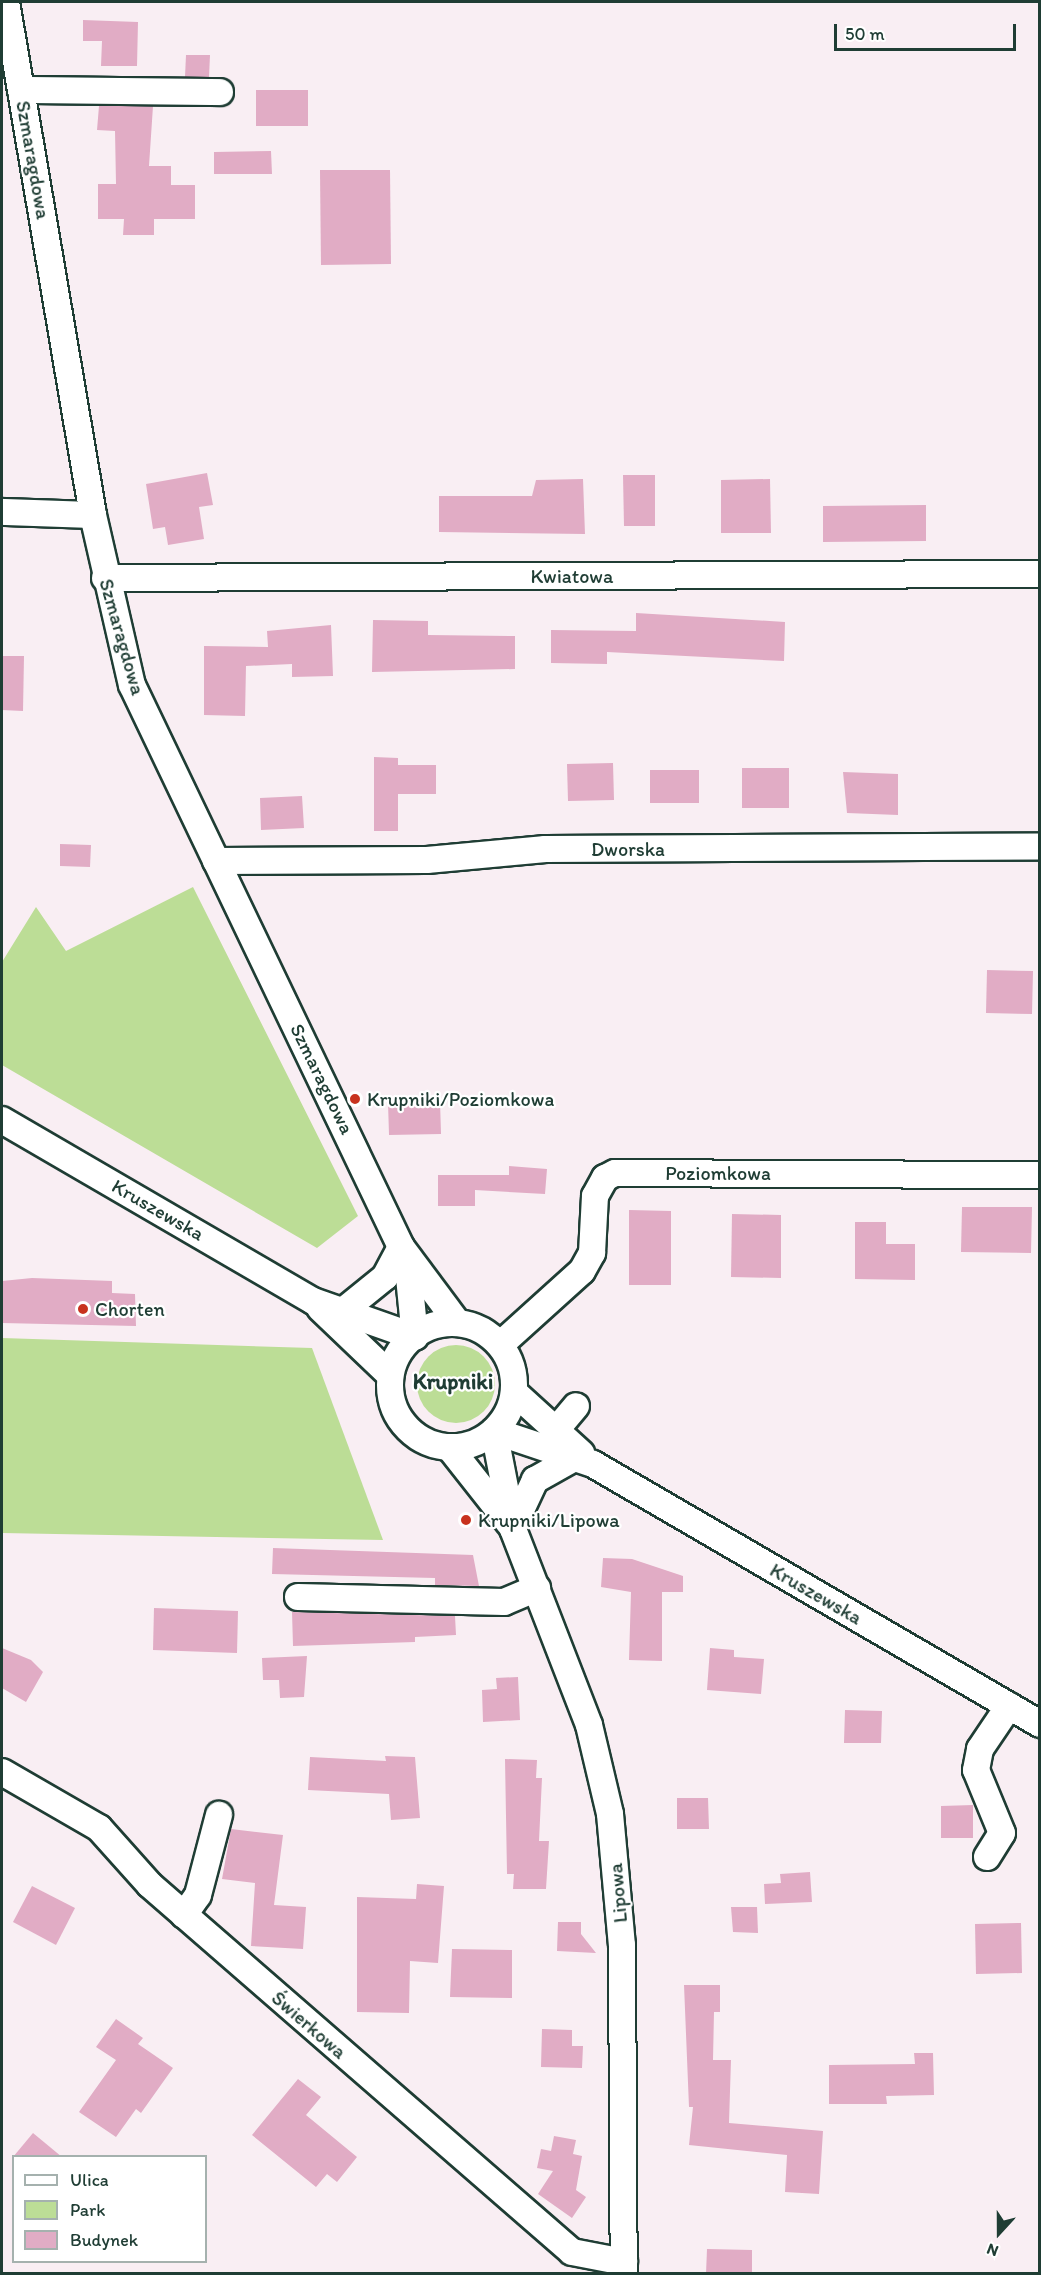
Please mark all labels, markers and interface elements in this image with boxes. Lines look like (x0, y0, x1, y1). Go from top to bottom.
scale bar (837, 12, 1018, 50)
text: 50 m (845, 23, 885, 45)
street label: Szmaragdowa (11, 99, 55, 221)
street label: Kwiatowa (531, 564, 613, 588)
street label: Szmaragdowa (94, 576, 150, 698)
street label: Dworska (591, 837, 665, 861)
street label: Szmaragdowa (285, 1020, 359, 1138)
place label: Krupniki/Poziomkowa (367, 1087, 554, 1111)
marker: Krupniki/Poziomkowa (348, 1092, 362, 1106)
street label: Poziomkowa (665, 1161, 771, 1185)
street label: Kruszewska (108, 1174, 208, 1246)
place label: Chorten (95, 1297, 165, 1321)
marker: Chorten (76, 1302, 90, 1316)
district label: Krupniki (413, 1369, 493, 1395)
place label: Krupniki/Lipowa (478, 1508, 620, 1532)
marker: Krupniki/Lipowa (459, 1513, 473, 1527)
street label: Kruszewska (766, 1558, 866, 1630)
street label: Lipowa (603, 1862, 633, 1924)
street label: Świerkowa (267, 1986, 351, 2064)
legend (12, 2155, 207, 2263)
text: Ulica (70, 2169, 109, 2191)
text: Park (70, 2199, 105, 2221)
north arrow (969, 2203, 1029, 2263)
text: Budynek (70, 2229, 138, 2251)
text: N (984, 2239, 1001, 2261)

